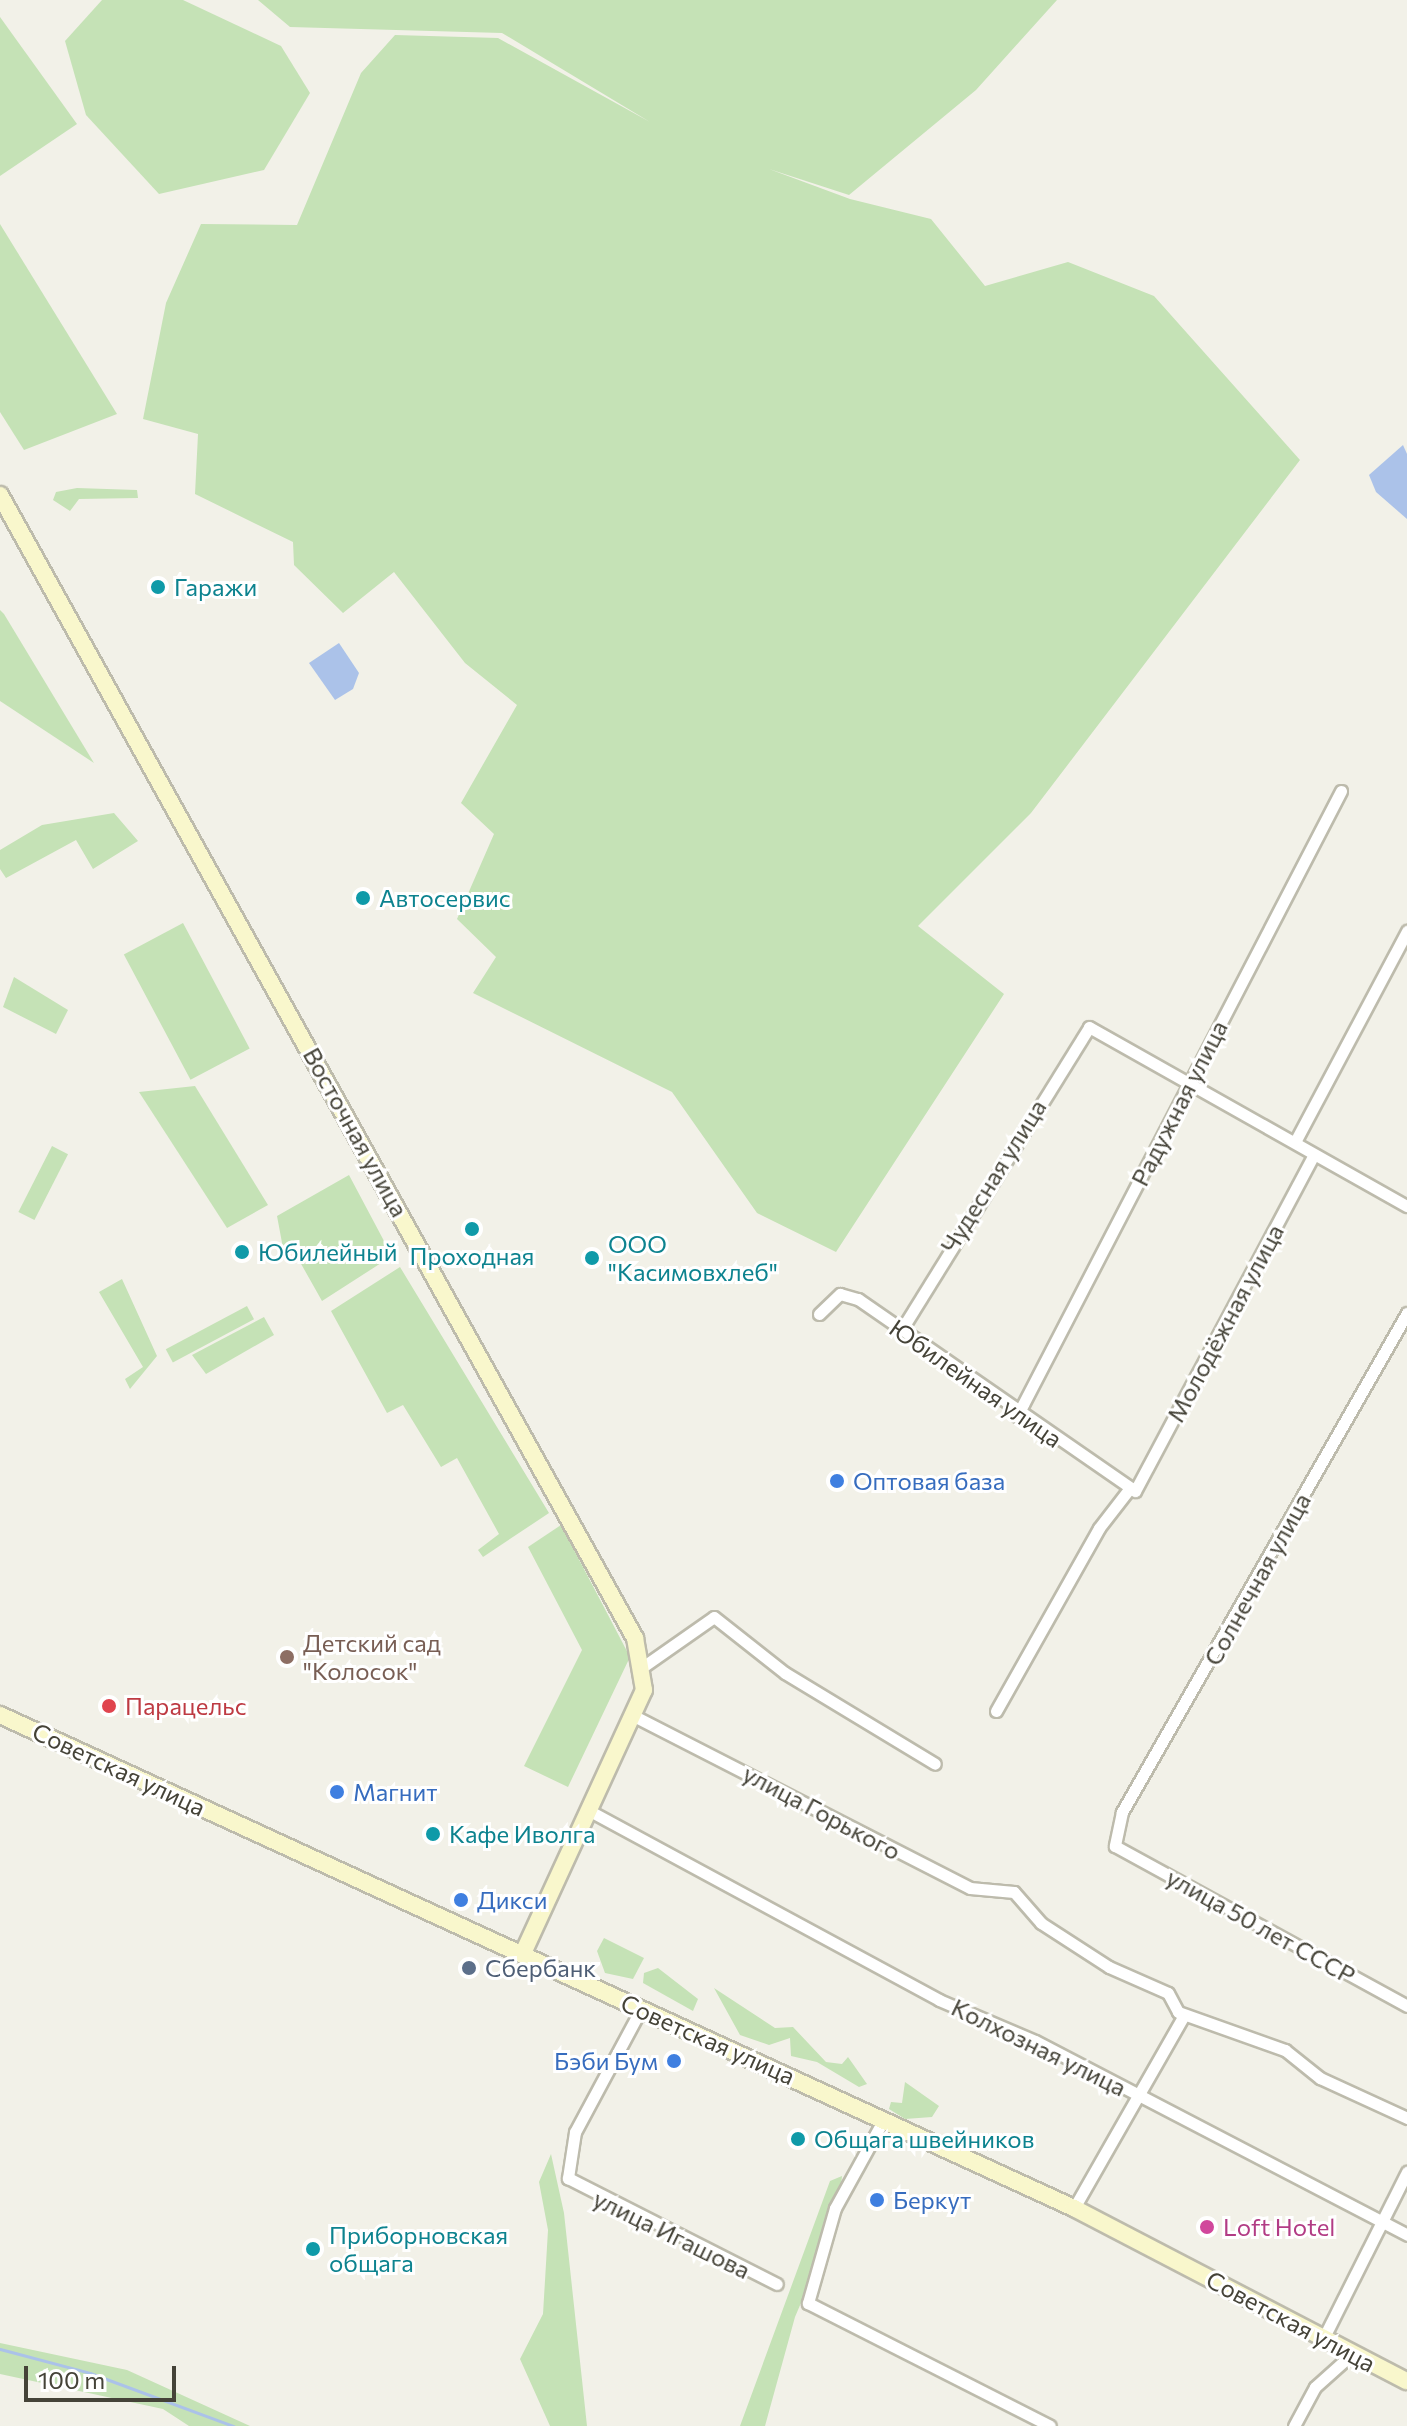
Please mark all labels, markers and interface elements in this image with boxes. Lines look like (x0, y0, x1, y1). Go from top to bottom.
place label: Гаражи (174, 573, 257, 601)
marker: Гаражи (149, 578, 167, 596)
place label: Автосервис (379, 884, 511, 912)
marker: Автосервис (354, 889, 372, 907)
street label: Радужная улица (1125, 1015, 1233, 1191)
street label: Восточная улица (298, 1042, 414, 1222)
street label: Чудесная улица (934, 1094, 1052, 1258)
street label: Молодёжная улица (1161, 1219, 1289, 1427)
marker: Проходная (463, 1220, 481, 1238)
place label: ООО "Касимовхлеб" (608, 1230, 778, 1286)
place label: Юбилейный (258, 1238, 397, 1266)
place label: Проходная (410, 1242, 534, 1270)
marker: Юбилейный (233, 1243, 251, 1261)
marker: ООО "Касимовхлеб" (583, 1249, 601, 1267)
street label: Юбилейная улица (884, 1313, 1068, 1453)
place label: Оптовая база (853, 1467, 1005, 1495)
marker: Оптовая база (828, 1472, 846, 1490)
street label: Солнечная улица (1198, 1488, 1316, 1670)
place label: Детский сад "Колосок" (303, 1629, 441, 1685)
marker: Детский сад "Колосок" (278, 1648, 296, 1666)
place label: Парацельс (125, 1692, 246, 1720)
marker: Парацельс (100, 1697, 118, 1715)
street label: Советская улица (28, 1716, 210, 1822)
street label: улица Горького (738, 1758, 906, 1866)
place label: Магнит (353, 1778, 437, 1806)
marker: Магнит (328, 1783, 346, 1801)
place label: Кафе Иволга (449, 1820, 596, 1848)
marker: Кафе Иволга (424, 1825, 442, 1843)
street label: улица 50 лет СССР (1162, 1862, 1360, 1990)
place label: Дикси (477, 1886, 547, 1914)
marker: Дикси (452, 1891, 470, 1909)
place label: Сбербанк (485, 1954, 596, 1982)
marker: Сбербанк (460, 1959, 478, 1977)
street label: Советская улица (617, 1988, 799, 2090)
street label: Колхозная улица (947, 1992, 1131, 2102)
place label: Бэби Бум (554, 2047, 658, 2075)
marker: Бэби Бум (665, 2052, 683, 2070)
place label: Общага швейников (814, 2125, 1034, 2153)
marker: Общага швейников (789, 2130, 807, 2148)
street label: улица Игашова (589, 2184, 755, 2284)
place label: Беркут (893, 2186, 971, 2214)
marker: Беркут (868, 2191, 886, 2209)
place label: Loft Hotel (1223, 2213, 1335, 2241)
marker: Loft Hotel (1198, 2218, 1216, 2236)
place label: Приборновская общага (329, 2221, 508, 2277)
marker: Приборновская общага (304, 2240, 322, 2258)
street label: Советская улица (1202, 2264, 1380, 2378)
scale bar (28, 2350, 180, 2400)
text: 100 m (38, 2365, 105, 2394)

